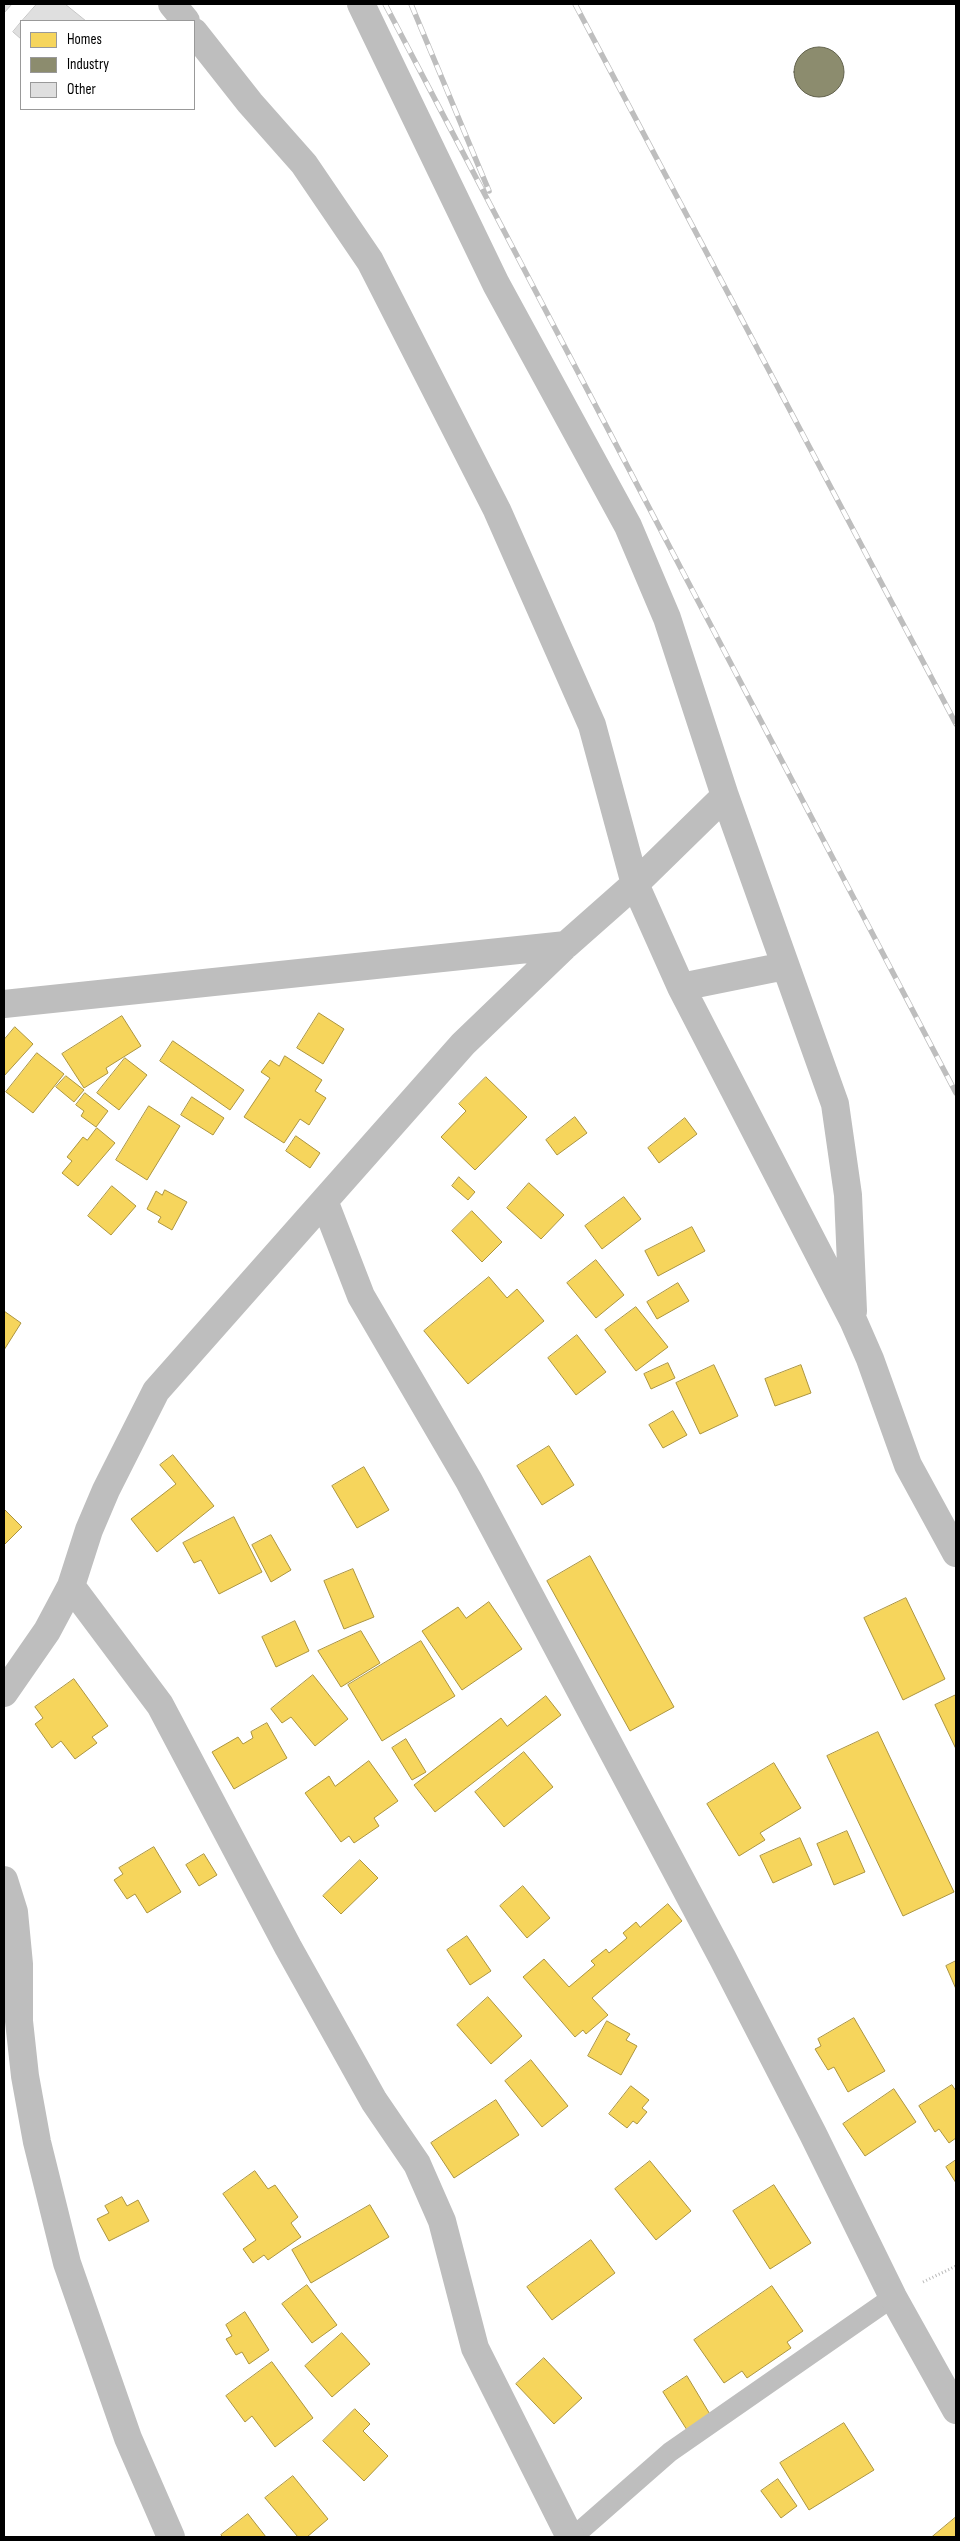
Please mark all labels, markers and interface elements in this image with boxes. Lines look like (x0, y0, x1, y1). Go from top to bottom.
legend (20, 20, 195, 110)
text: Homes (67, 30, 102, 49)
text: Industry (67, 55, 109, 74)
text: Other (67, 80, 96, 99)

